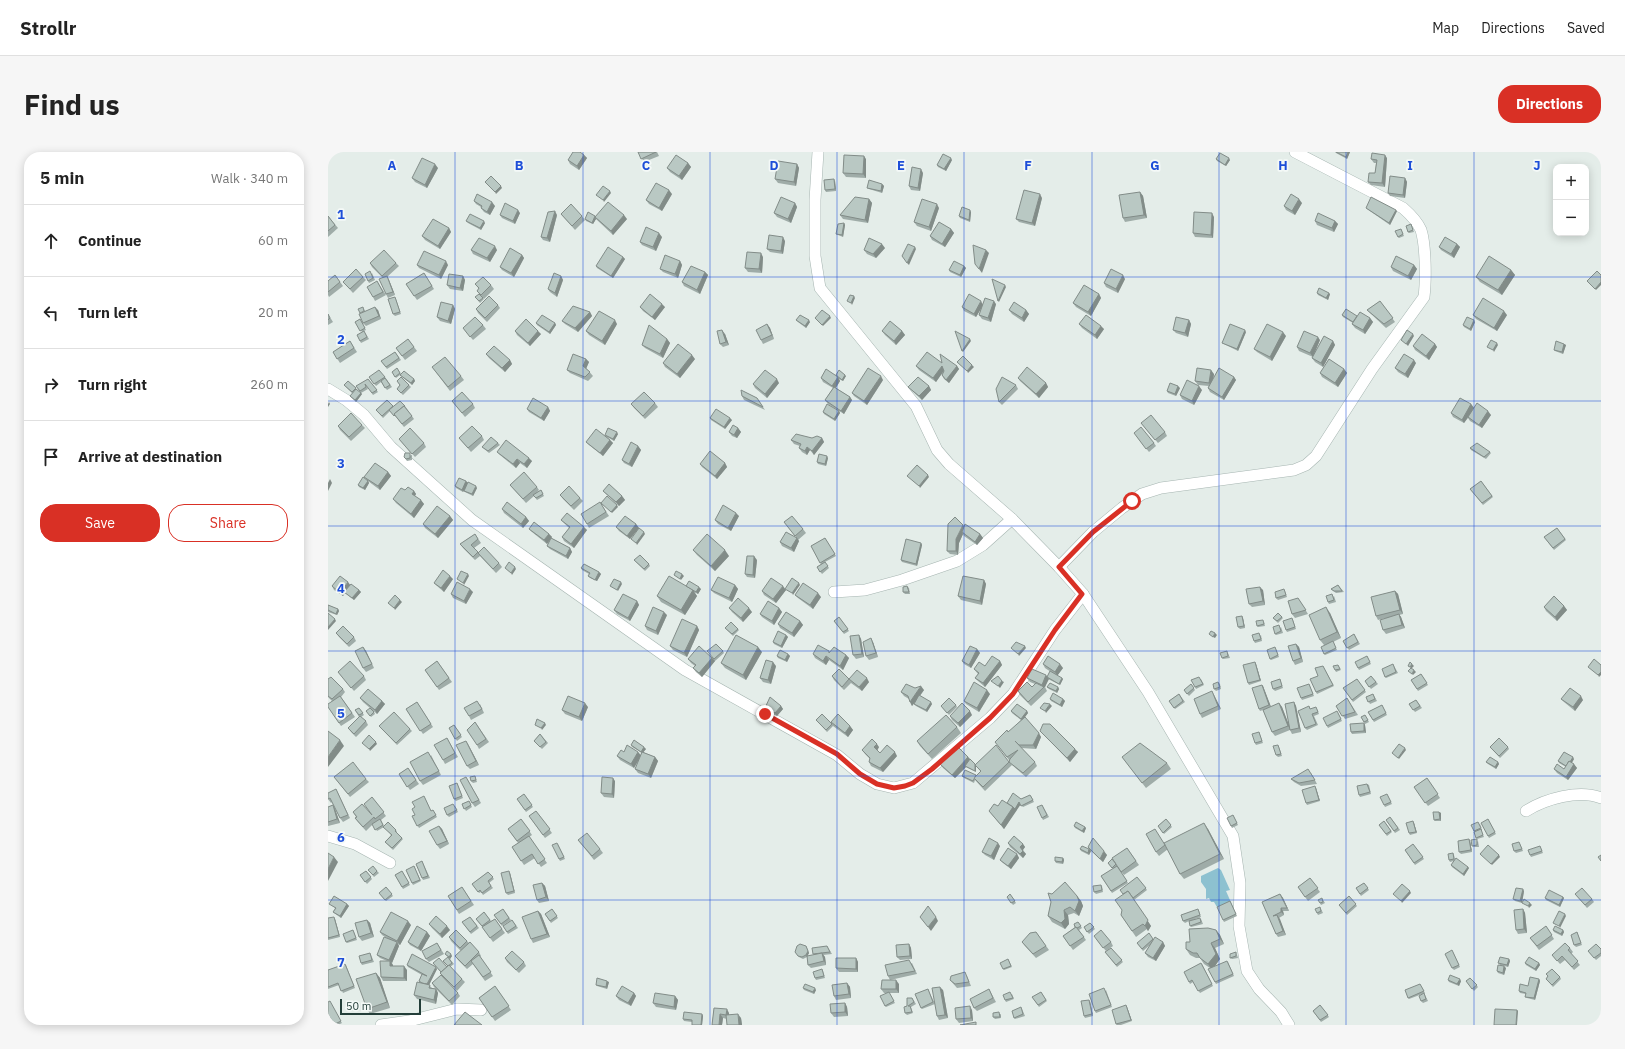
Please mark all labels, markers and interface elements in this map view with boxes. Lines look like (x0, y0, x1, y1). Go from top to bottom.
text: Strollr (20, 16, 76, 40)
text: Map (1432, 19, 1459, 37)
text: Directions (1481, 19, 1545, 37)
text: Saved (1567, 19, 1605, 37)
button: Directions (1498, 85, 1601, 123)
text: Find us (24, 86, 120, 123)
text: A (388, 157, 397, 174)
text: B (515, 157, 524, 174)
text: C (642, 157, 651, 174)
text: D (769, 157, 779, 174)
text: E (897, 157, 905, 174)
text: F (1024, 157, 1032, 174)
text: G (1150, 157, 1160, 174)
text: H (1278, 157, 1288, 174)
text: I (1407, 157, 1413, 174)
text: J (1533, 157, 1541, 174)
map controls (1553, 164, 1589, 236)
button: + (1553, 164, 1589, 200)
text: 5 min (40, 167, 84, 189)
text: Walk · 340 m (211, 170, 288, 187)
button: − (1553, 200, 1589, 236)
text: 1 (337, 206, 345, 223)
icon: ahead (40, 230, 62, 252)
text: Continue (78, 231, 142, 250)
text: 60 m (258, 232, 288, 249)
icon: left (40, 302, 62, 324)
text: Turn left (78, 303, 138, 322)
text: 20 m (258, 304, 288, 321)
text: 2 (337, 331, 345, 348)
icon: right (40, 374, 62, 396)
text: Turn right (78, 375, 147, 394)
text: 260 m (250, 376, 288, 393)
icon: arrive (40, 446, 62, 468)
text: Arrive at destination (78, 447, 222, 466)
text: 3 (337, 455, 345, 472)
route start (1123, 492, 1141, 510)
button: Save (40, 504, 160, 542)
button: Share (168, 504, 288, 542)
text: 4 (337, 580, 345, 597)
text: 5 (337, 705, 345, 722)
route end (756, 705, 774, 723)
text: 6 (337, 829, 345, 846)
text: 7 (337, 954, 345, 971)
scale bar (340, 997, 421, 1016)
text: 50 m (346, 999, 371, 1013)

